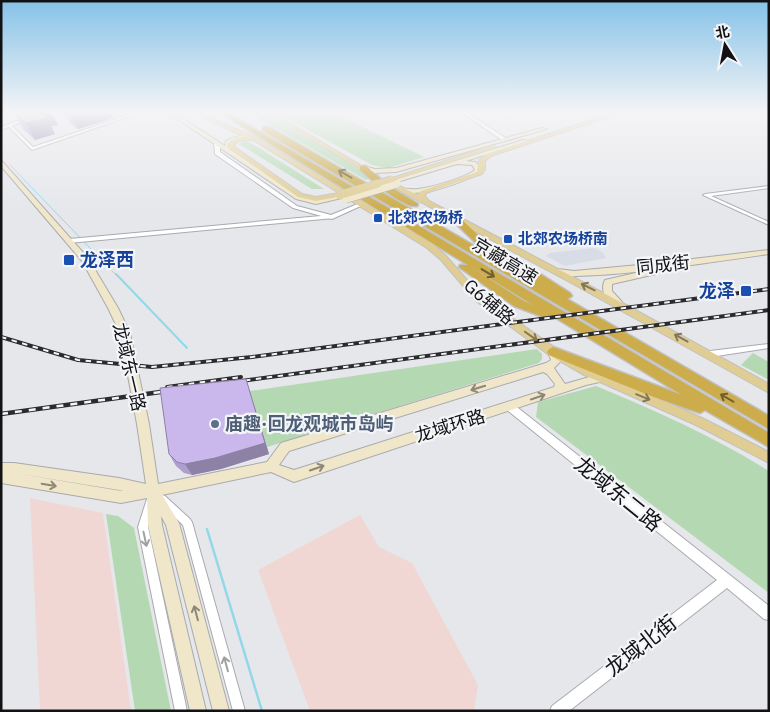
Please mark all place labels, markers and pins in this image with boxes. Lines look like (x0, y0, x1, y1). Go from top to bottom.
place label: 北郊农场桥 (388, 208, 463, 227)
marker: 北郊农场桥 (372, 212, 384, 224)
place label: 北郊农场桥南 (518, 229, 608, 248)
marker: 北郊农场桥南 (502, 233, 514, 245)
place label: 龙泽西 (80, 248, 134, 271)
marker: 龙泽西 (62, 253, 76, 267)
place label: 龙泽 (699, 279, 735, 302)
marker: 龙泽 (739, 284, 753, 298)
place label: 庙趣·回龙观城市岛屿 (225, 412, 393, 435)
marker: 庙趣·回龙观城市岛屿 (209, 418, 221, 430)

